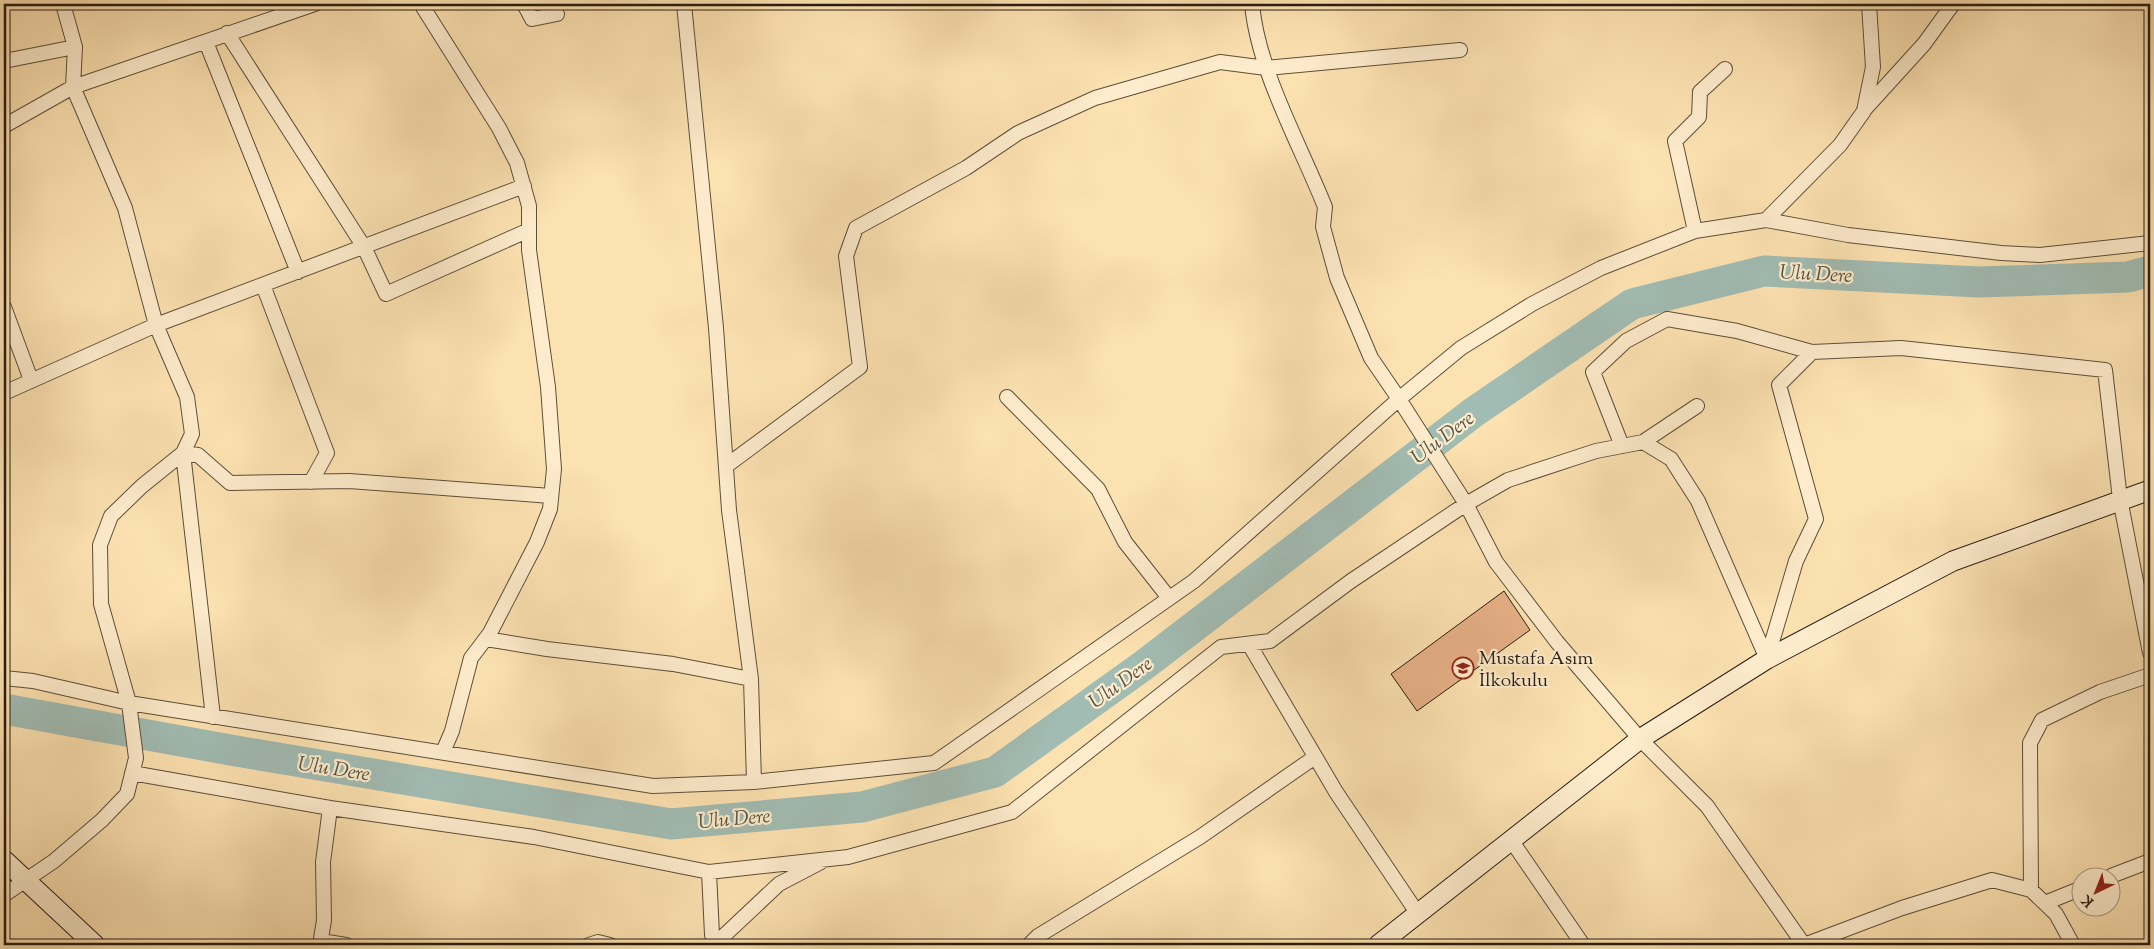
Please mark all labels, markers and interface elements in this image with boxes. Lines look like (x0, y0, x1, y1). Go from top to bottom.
water label: Ulu Dere (1779, 259, 1853, 292)
water label: Ulu Dere (1406, 406, 1481, 472)
place label: Mustafa Asım İlkokulu (1479, 646, 1593, 695)
water label: Ulu Dere (1084, 651, 1159, 717)
school or university icon: Mustafa Asım İlkokulu (1451, 656, 1475, 680)
water label: Ulu Dere (295, 750, 372, 790)
water label: Ulu Dere (697, 803, 772, 838)
north arrow (2072, 866, 2122, 916)
text: K (2077, 889, 2099, 911)

